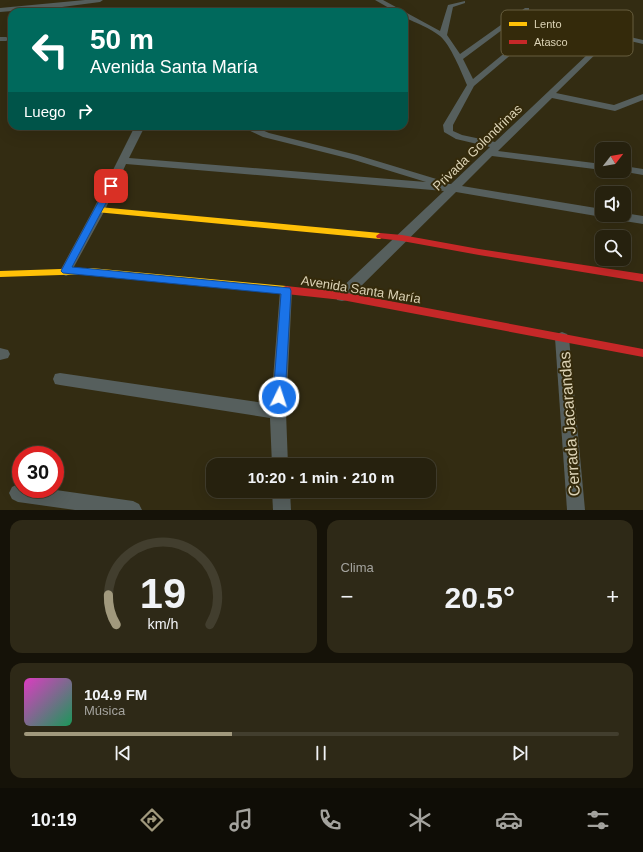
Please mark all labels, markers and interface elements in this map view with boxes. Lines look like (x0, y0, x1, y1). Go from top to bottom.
legend (501, 10, 633, 56)
text: Lento (534, 18, 562, 30)
icon: left (24, 24, 76, 76)
text: 50 m (90, 24, 154, 55)
text: Atasco (534, 36, 568, 48)
text: Avenida Santa María (90, 57, 258, 77)
icon: right (74, 100, 96, 122)
street label: Privada Golondrinas (430, 101, 525, 194)
text: Luego (24, 103, 66, 120)
north arrow (595, 142, 631, 178)
map controls (595, 142, 631, 266)
pin (94, 169, 128, 203)
icon: arrive (100, 175, 122, 197)
button: sound (595, 186, 631, 222)
button: search (595, 230, 631, 266)
street label: Avenida Santa María (300, 273, 423, 306)
street label: Cerrada Jacarandas (556, 351, 583, 497)
position arrow (258, 376, 300, 418)
speed limit sign: 30 (12, 446, 64, 498)
text: 10:20 · 1 min · 210 m (248, 469, 394, 486)
text: Clima (341, 560, 374, 575)
text: 19 (140, 569, 186, 616)
text: 20.5° (445, 581, 515, 614)
text: − (341, 584, 353, 609)
text: + (606, 584, 619, 609)
text: km/h (148, 615, 179, 631)
text: 104.9 FM (84, 686, 147, 703)
text: Música (84, 703, 125, 718)
icon: previous (112, 742, 134, 764)
icon: pause (310, 742, 332, 764)
icon: next (509, 742, 531, 764)
icon: directions (138, 806, 166, 834)
icon: music (227, 806, 255, 834)
icon: phone (316, 806, 344, 834)
icon: climate (406, 806, 434, 834)
icon: car (495, 806, 523, 834)
icon: filters (584, 806, 612, 834)
text: 10:19 (31, 810, 77, 830)

